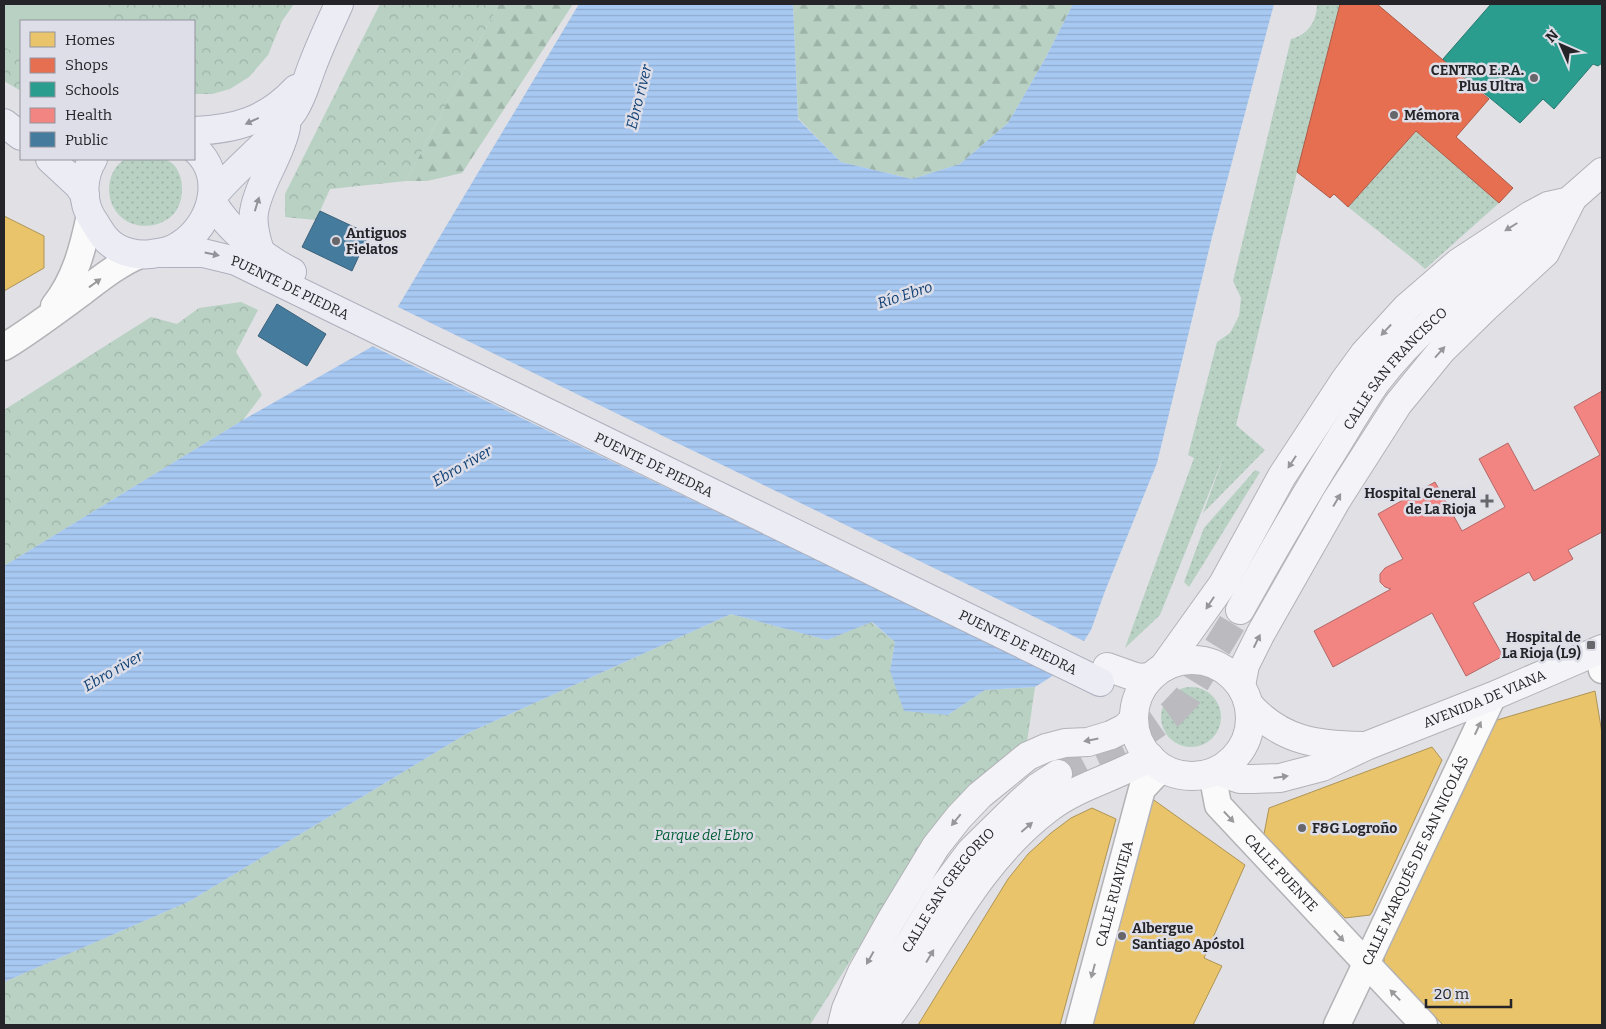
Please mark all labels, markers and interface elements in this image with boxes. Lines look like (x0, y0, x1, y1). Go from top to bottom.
legend (20, 20, 195, 160)
north arrow (1536, 20, 1586, 70)
text: N (1542, 26, 1562, 46)
text: Homes (65, 31, 115, 49)
text: Shops (65, 56, 108, 74)
water label: Ebro river (622, 62, 656, 131)
place label: CENTRO E.P.A. Plus Ultra (1431, 62, 1524, 95)
marker: CENTRO E.P.A. Plus Ultra (1528, 72, 1540, 84)
text: Schools (65, 81, 119, 99)
text: Health (65, 106, 113, 124)
place label: Mémora (1404, 107, 1459, 124)
marker: Mémora (1388, 109, 1400, 121)
one-way arrow (245, 117, 259, 125)
text: Public (65, 131, 109, 149)
one-way arrow (253, 196, 261, 211)
one-way arrow (1504, 223, 1518, 232)
place label: Antiguos Fielatos (346, 225, 407, 258)
marker: Antiguos Fielatos (330, 235, 342, 247)
one-way arrow (204, 251, 220, 259)
street label: PUENTE DE PIEDRA (229, 252, 352, 324)
one-way arrow (88, 278, 102, 288)
water label: Río Ebro (875, 278, 935, 312)
street label: CALLE SAN FRANCISCO (1340, 304, 1451, 433)
one-way arrow (1380, 324, 1392, 336)
one-way arrow (1434, 347, 1446, 359)
street label: PUENTE DE PIEDRA (592, 429, 716, 501)
water label: Ebro river (429, 441, 496, 490)
one-way arrow (1287, 455, 1297, 469)
place label: Hospital General de La Rioja (1364, 485, 1477, 518)
one-way arrow (1333, 493, 1342, 506)
marker: Hospital General de La Rioja (1480, 494, 1494, 508)
one-way arrow (1205, 596, 1215, 609)
street label: PUENTE DE PIEDRA (956, 607, 1080, 679)
place label: Hospital de La Rioja (L9) (1502, 629, 1581, 662)
one-way arrow (1253, 633, 1261, 648)
marker: Hospital de La Rioja (L9) (1585, 639, 1597, 651)
water label: Ebro river (80, 646, 147, 695)
street label: AVENIDA DE VIANA (1421, 666, 1548, 732)
one-way arrow (1474, 721, 1482, 735)
one-way arrow (1083, 737, 1099, 745)
street label: CALLE MARQUÉS DE SAN NICOLÁS (1358, 753, 1472, 968)
one-way arrow (1273, 773, 1289, 781)
one-way arrow (1223, 810, 1235, 822)
one-way arrow (951, 814, 962, 827)
place label: F&G Logroño (1312, 820, 1397, 837)
one-way arrow (1021, 821, 1033, 833)
marker: F&G Logroño (1296, 822, 1308, 834)
street label: CALLE SAN GREGORIO (898, 824, 999, 956)
park label: Parque del Ebro (654, 827, 754, 844)
street label: CALLE PUENTE (1241, 831, 1321, 915)
street label: CALLE RUAVIEJA (1092, 839, 1137, 949)
place label: Albergue Santiago Apóstol (1132, 920, 1245, 953)
marker: Albergue Santiago Apóstol (1116, 930, 1128, 942)
one-way arrow (1334, 930, 1345, 942)
one-way arrow (925, 949, 934, 962)
one-way arrow (866, 950, 874, 965)
one-way arrow (1089, 964, 1097, 979)
scale bar (1426, 976, 1511, 1008)
text: 20 m (1434, 985, 1470, 1003)
one-way arrow (1389, 989, 1401, 1001)

